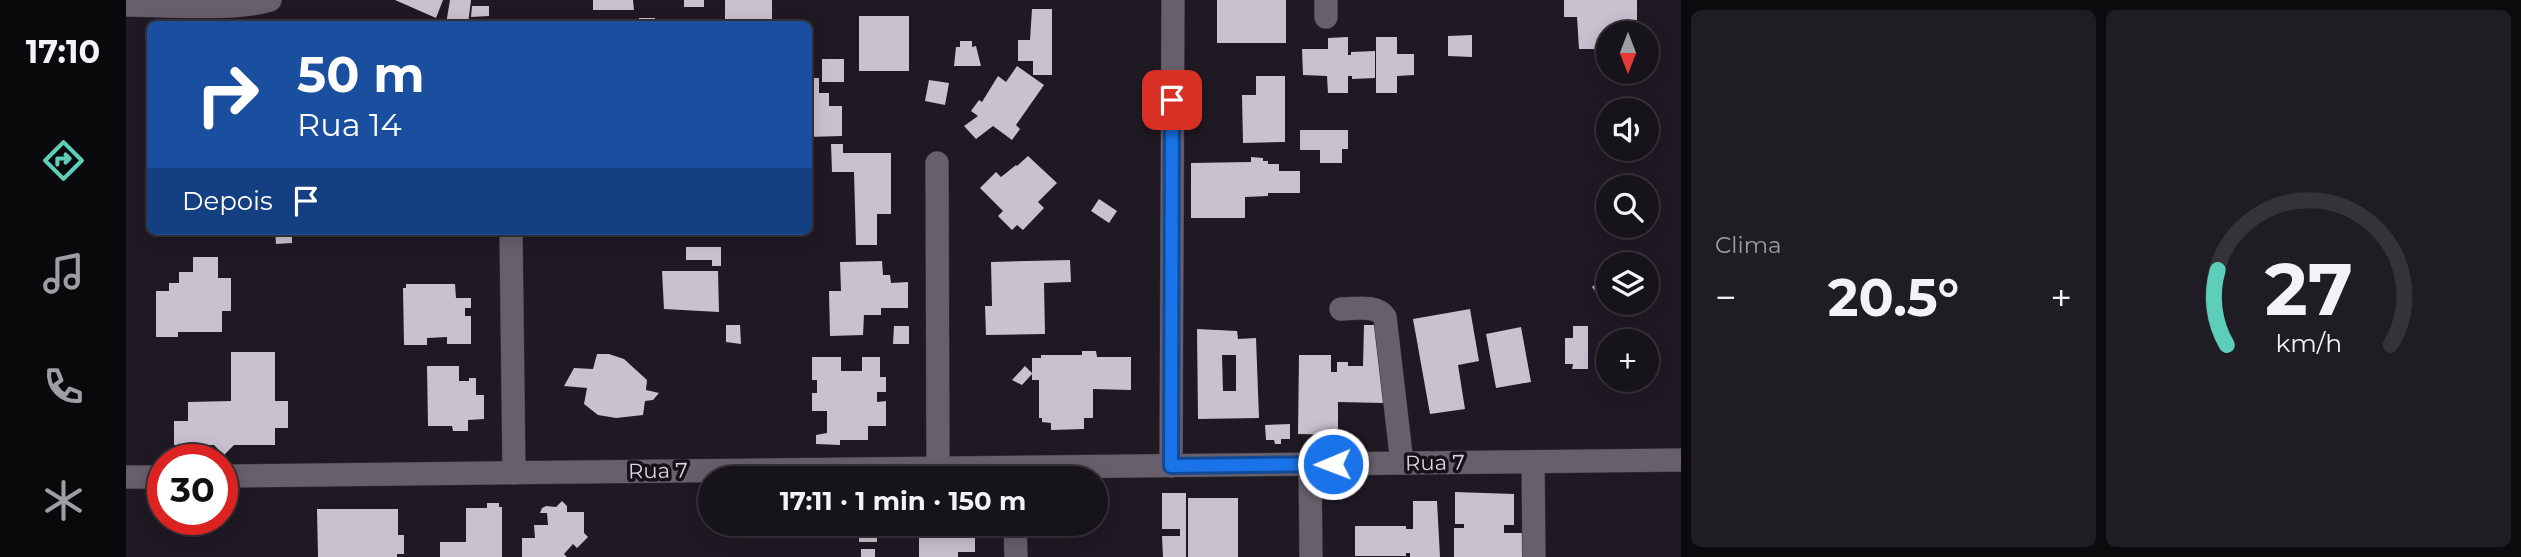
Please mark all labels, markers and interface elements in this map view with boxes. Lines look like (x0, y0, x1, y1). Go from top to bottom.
north arrow (1596, 21, 1659, 84)
map controls (1596, 21, 1659, 392)
text: 17:10 (26, 32, 100, 71)
text: 50 m (297, 45, 425, 104)
icon: right (182, 49, 273, 140)
pin (1142, 70, 1202, 130)
icon: arrive (1153, 81, 1191, 119)
button: sound (1596, 98, 1659, 161)
text: Rua 14 (297, 105, 402, 144)
icon: directions (39, 136, 88, 185)
button: search (1596, 175, 1659, 238)
icon: arrive (287, 182, 325, 220)
text: Depois (182, 185, 273, 217)
text: Clima (1715, 231, 1782, 259)
text: 27 (2264, 245, 2353, 333)
icon: music (39, 249, 88, 298)
button: layers (1596, 252, 1659, 315)
text: 20.5° (1828, 266, 1959, 329)
text: − (1715, 274, 1737, 321)
text: + (2050, 274, 2072, 321)
text: km/h (2275, 327, 2342, 357)
button: + (1596, 329, 1659, 392)
icon: phone (39, 362, 88, 411)
position arrow (1296, 427, 1370, 501)
speed limit sign: 30 (147, 444, 238, 535)
street label: Rua 7 (1405, 449, 1465, 476)
street label: Rua 7 (628, 457, 688, 484)
icon: climate (39, 476, 88, 525)
text: 17:11 · 1 min · 150 m (780, 485, 1026, 517)

